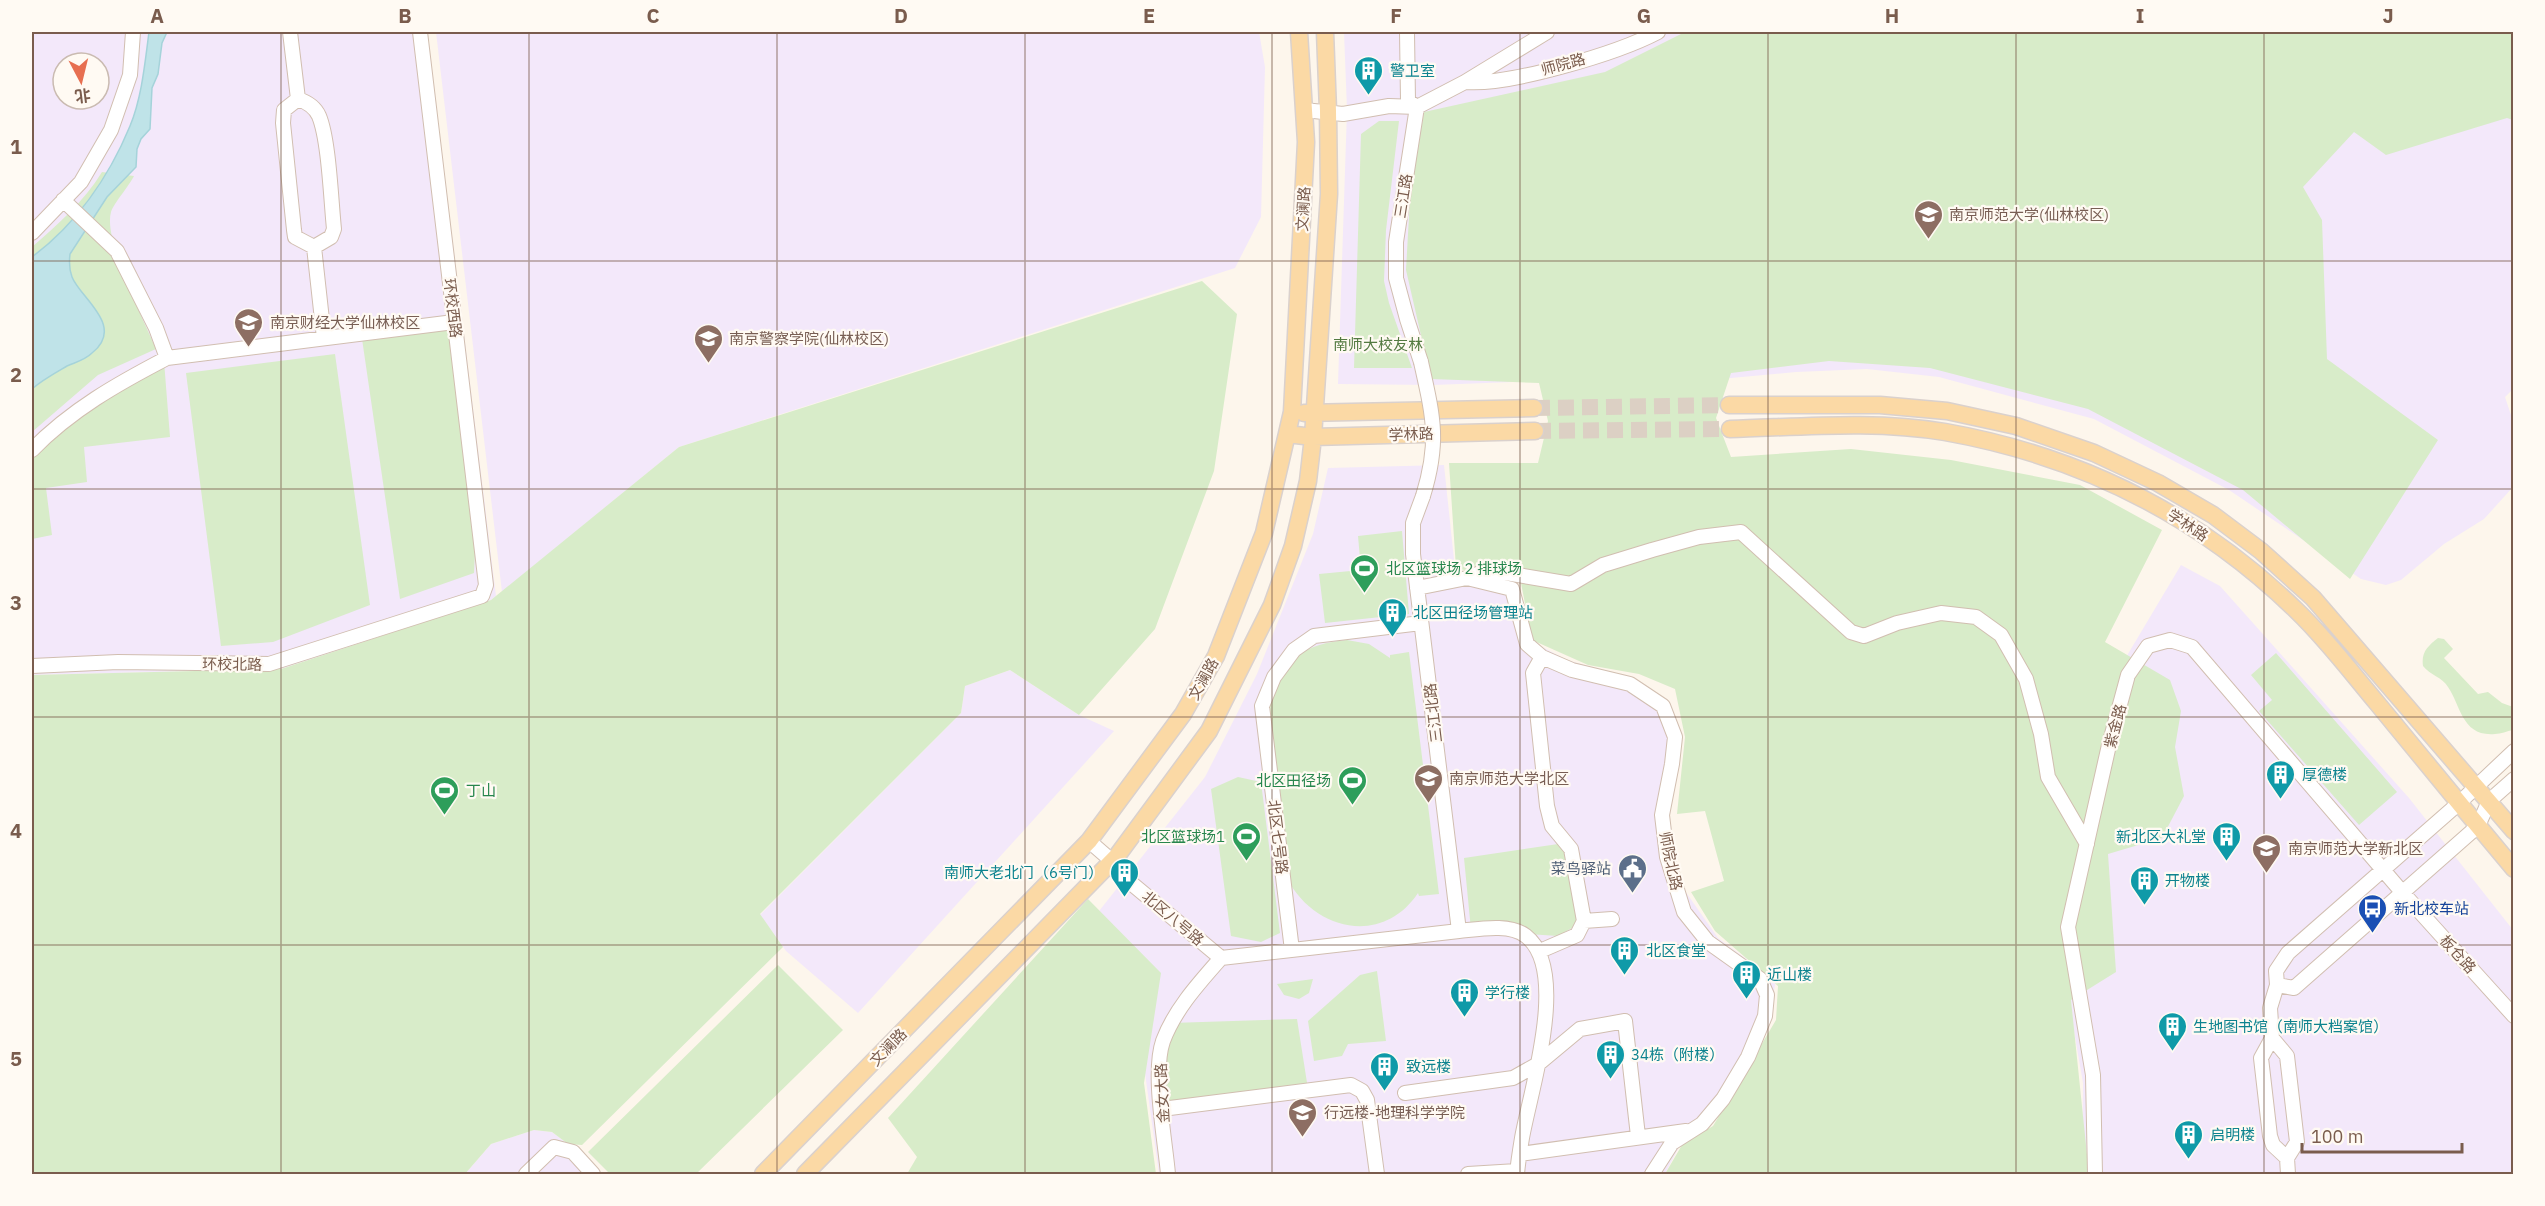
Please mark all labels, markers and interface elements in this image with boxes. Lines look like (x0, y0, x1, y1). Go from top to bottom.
text: A (150, 2, 164, 29)
text: B (398, 2, 412, 29)
text: C (646, 2, 660, 29)
text: D (894, 2, 908, 29)
text: E (1143, 2, 1155, 29)
text: F (1390, 2, 1402, 29)
text: G (1637, 2, 1651, 29)
text: H (1885, 2, 1899, 29)
text: I (2136, 2, 2144, 29)
text: J (2382, 2, 2394, 29)
street label: 师院路 (1539, 49, 1587, 79)
north arrow (51, 51, 111, 111)
building icon: 警卫室 (1353, 54, 1385, 96)
place label: 警卫室 (1390, 61, 1435, 80)
text: 北 (74, 85, 92, 107)
text: 1 (10, 133, 22, 160)
street label: 三江路 (1390, 172, 1416, 220)
street label: 文澜路 (1292, 186, 1314, 232)
school or university icon: 南京师范大学(仙林校区) (1912, 198, 1944, 240)
place label: 南京师范大学(仙林校区) (1949, 205, 2109, 224)
street label: 环校西路 (440, 277, 466, 339)
school or university icon: 南京财经大学仙林校区 (233, 306, 265, 348)
place label: 南京财经大学仙林校区 (270, 313, 420, 332)
school or university icon: 南京警察学院(仙林校区) (692, 322, 724, 364)
place label: 南京警察学院(仙林校区) (729, 329, 889, 348)
park label: 南师大校友林 (1333, 335, 1423, 354)
text: 2 (10, 361, 22, 388)
street label: 学林路 (1388, 424, 1434, 444)
street label: 学林路 (2164, 505, 2212, 545)
sports icon: 北区篮球场 2 排球场 (1349, 552, 1381, 594)
place label: 北区篮球场 2 排球场 (1386, 559, 1522, 578)
text: 3 (10, 589, 22, 616)
building icon: 北区田径场管理站 (1376, 596, 1408, 638)
place label: 北区田径场管理站 (1413, 603, 1533, 622)
street label: 环校北路 (202, 654, 262, 674)
street label: 文澜路 (1184, 655, 1222, 703)
street label: 三江北路 (1420, 682, 1446, 744)
street label: 紫金路 (2100, 702, 2130, 750)
building icon: 厚德楼 (2265, 758, 2297, 800)
school or university icon: 南京师范大学北区 (1412, 762, 1444, 804)
sports icon: 北区田径场 (1336, 764, 1368, 806)
place label: 厚德楼 (2302, 765, 2347, 784)
place label: 南京师范大学北区 (1449, 769, 1569, 788)
place label: 北区田径场 (1256, 771, 1331, 790)
sports icon: 丁山 (429, 774, 461, 816)
place label: 丁山 (466, 781, 496, 800)
street label: 北区七号路 (1264, 799, 1292, 875)
text: 4 (10, 817, 22, 844)
sports icon: 北区篮球场1 (1230, 820, 1262, 862)
building icon: 新北区大礼堂 (2211, 820, 2243, 862)
place label: 北区篮球场1 (1141, 827, 1225, 846)
place label: 新北区大礼堂 (2116, 827, 2206, 846)
street label: 师院北路 (1655, 830, 1687, 892)
school or university icon: 南京师范大学新北区 (2251, 832, 2283, 874)
place label: 南京师范大学新北区 (2288, 839, 2423, 858)
public building icon: 菜鸟驿站 (1616, 852, 1648, 894)
building icon: 南师大老北门（6号门） (1108, 856, 1140, 898)
place label: 菜鸟驿站 (1551, 859, 1611, 878)
place label: 南师大老北门（6号门） (944, 863, 1103, 882)
building icon: 开物楼 (2128, 864, 2160, 906)
place label: 开物楼 (2165, 871, 2210, 890)
street label: 北区八号路 (1138, 887, 1208, 949)
bus stop icon: 新北校车站 (2357, 892, 2389, 934)
place label: 新北校车站 (2394, 899, 2469, 918)
street label: 板仓路 (2436, 931, 2480, 977)
building icon: 北区食堂 (1609, 934, 1641, 976)
place label: 北区食堂 (1646, 941, 1706, 960)
building icon: 近山楼 (1730, 958, 1762, 1000)
place label: 近山楼 (1767, 965, 1812, 984)
building icon: 学行楼 (1448, 976, 1480, 1018)
place label: 学行楼 (1485, 983, 1530, 1002)
building icon: 生地图书馆（南师大档案馆） (2156, 1010, 2188, 1052)
place label: 生地图书馆（南师大档案馆） (2193, 1017, 2388, 1036)
street label: 文澜路 (866, 1024, 910, 1070)
building icon: 34栋（附楼） (1594, 1038, 1626, 1080)
text: 5 (10, 1045, 22, 1072)
place label: 34栋（附楼） (1631, 1045, 1724, 1064)
building icon: 致远楼 (1369, 1050, 1401, 1092)
place label: 致远楼 (1406, 1057, 1451, 1076)
street label: 金女大路 (1151, 1063, 1173, 1123)
school or university icon: 行远楼-地理科学学院 (1287, 1096, 1319, 1138)
place label: 行远楼-地理科学学院 (1324, 1103, 1465, 1122)
scale bar (2302, 1116, 2462, 1154)
building icon: 启明楼 (2173, 1118, 2205, 1160)
place label: 启明楼 (2210, 1125, 2255, 1144)
text: 100 m (2311, 1125, 2363, 1148)

